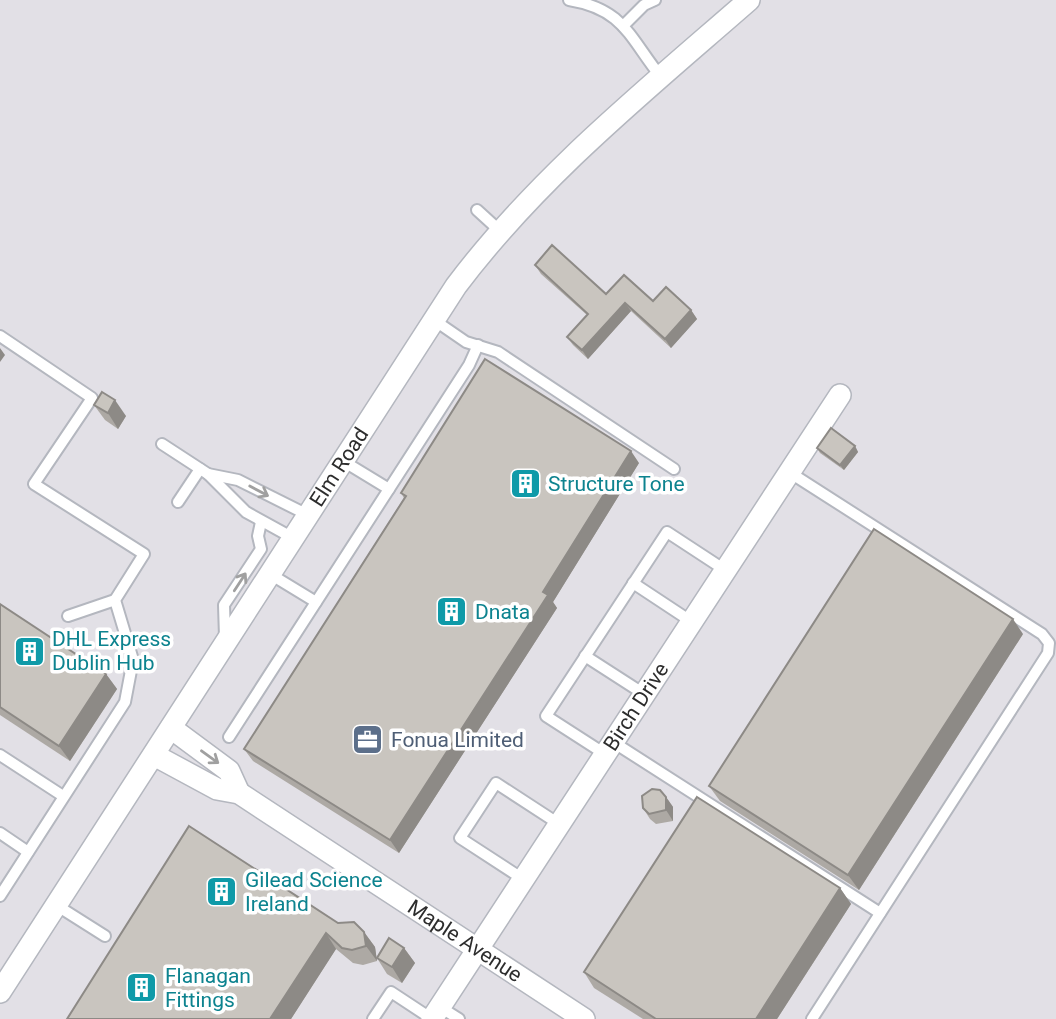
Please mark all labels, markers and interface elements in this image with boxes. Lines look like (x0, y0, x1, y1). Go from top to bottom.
street label: Elm Road (305, 423, 373, 511)
building icon: Structure Tone (508, 467, 542, 501)
place label: Structure Tone (548, 472, 685, 496)
one-way arrow (248, 485, 269, 498)
one-way arrow (232, 573, 247, 592)
building icon: Dnata (435, 595, 469, 629)
place label: Dnata (475, 600, 530, 624)
place label: DHL Express Dublin Hub (52, 627, 171, 675)
building icon: DHL Express Dublin Hub (12, 634, 46, 668)
street label: Birch Drive (599, 658, 674, 755)
office icon: Fonua Limited (351, 723, 385, 757)
place label: Fonua Limited (391, 728, 524, 752)
one-way arrow (200, 750, 219, 764)
place label: Gilead Science Ireland (245, 868, 383, 916)
building icon: Gilead Science Ireland (205, 875, 239, 909)
street label: Maple Avenue (403, 895, 527, 987)
place label: Flanagan Fittings (165, 964, 251, 1012)
building icon: Flanagan Fittings (125, 971, 159, 1005)

